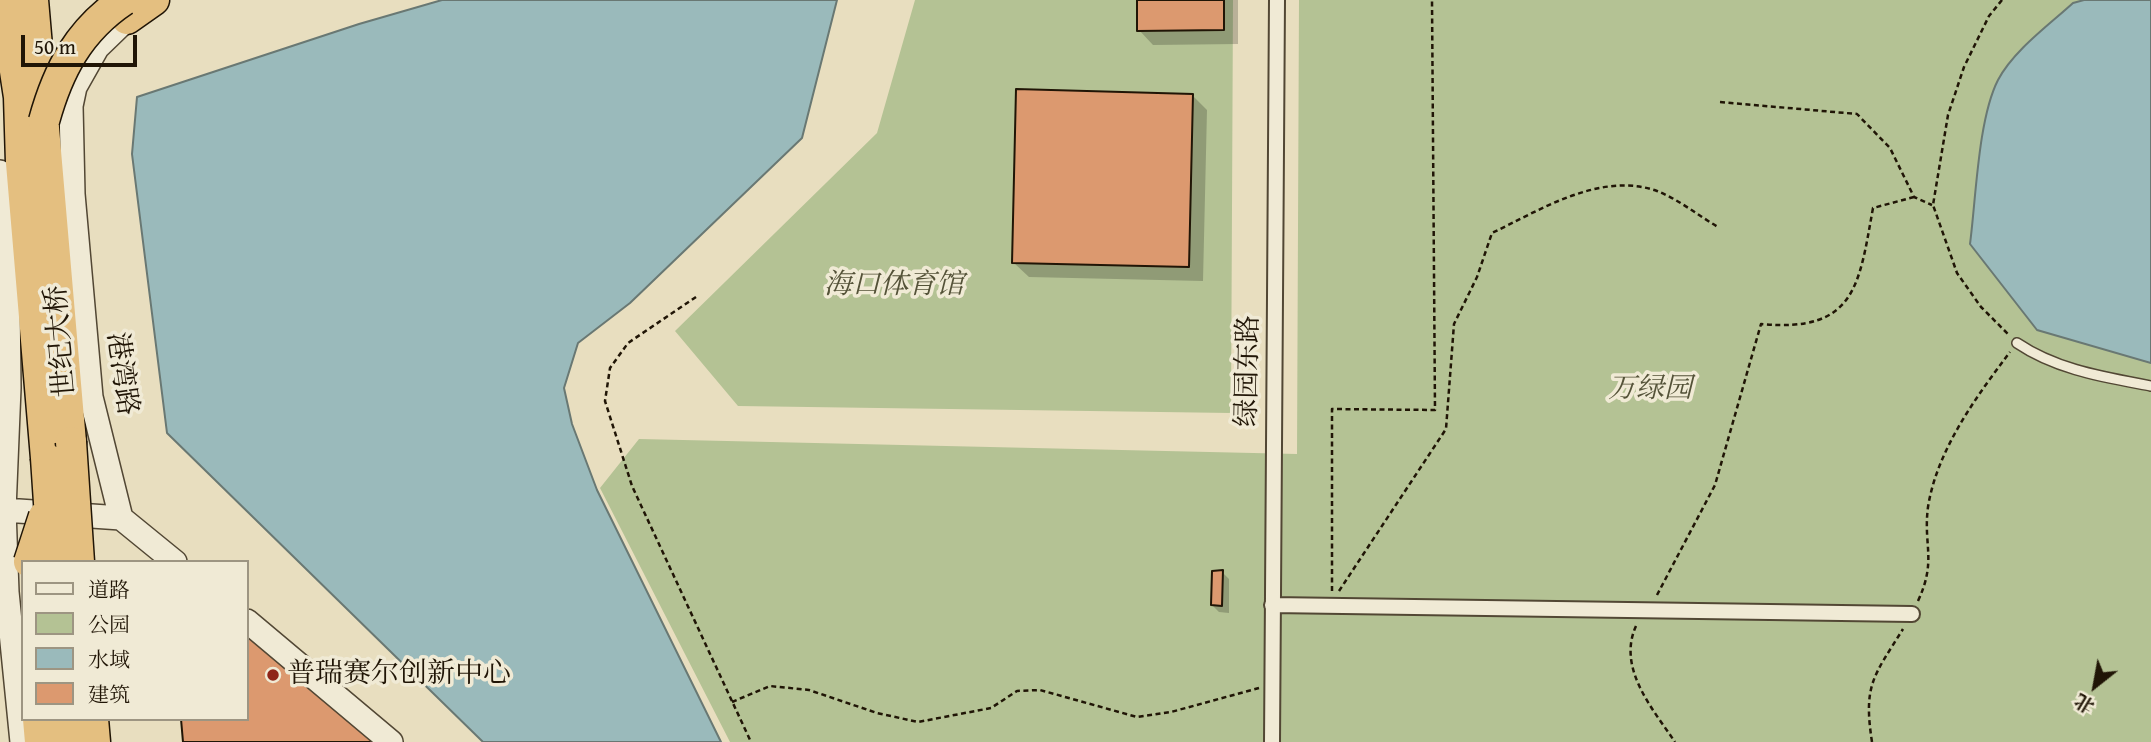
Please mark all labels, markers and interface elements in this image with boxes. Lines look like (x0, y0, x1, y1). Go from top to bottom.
scale bar (24, 21, 140, 65)
text: 50 m (34, 31, 76, 62)
park label: 海口体育馆 (824, 269, 964, 303)
street label: 世纪大桥 (40, 284, 84, 398)
street label: 绿园东路 (1231, 315, 1267, 427)
street label: 港湾路 (99, 330, 143, 418)
park label: 万绿园 (1608, 373, 1692, 407)
legend (21, 560, 248, 721)
text: 道路 (88, 574, 130, 605)
text: 公园 (88, 609, 130, 640)
text: 水域 (88, 644, 130, 675)
north arrow (2060, 651, 2130, 721)
place label: 普瑞赛尔创新中心 (287, 658, 511, 692)
marker: 普瑞赛尔创新中心 (265, 667, 281, 683)
text: 建筑 (88, 679, 130, 710)
text: 北 (2069, 687, 2100, 721)

